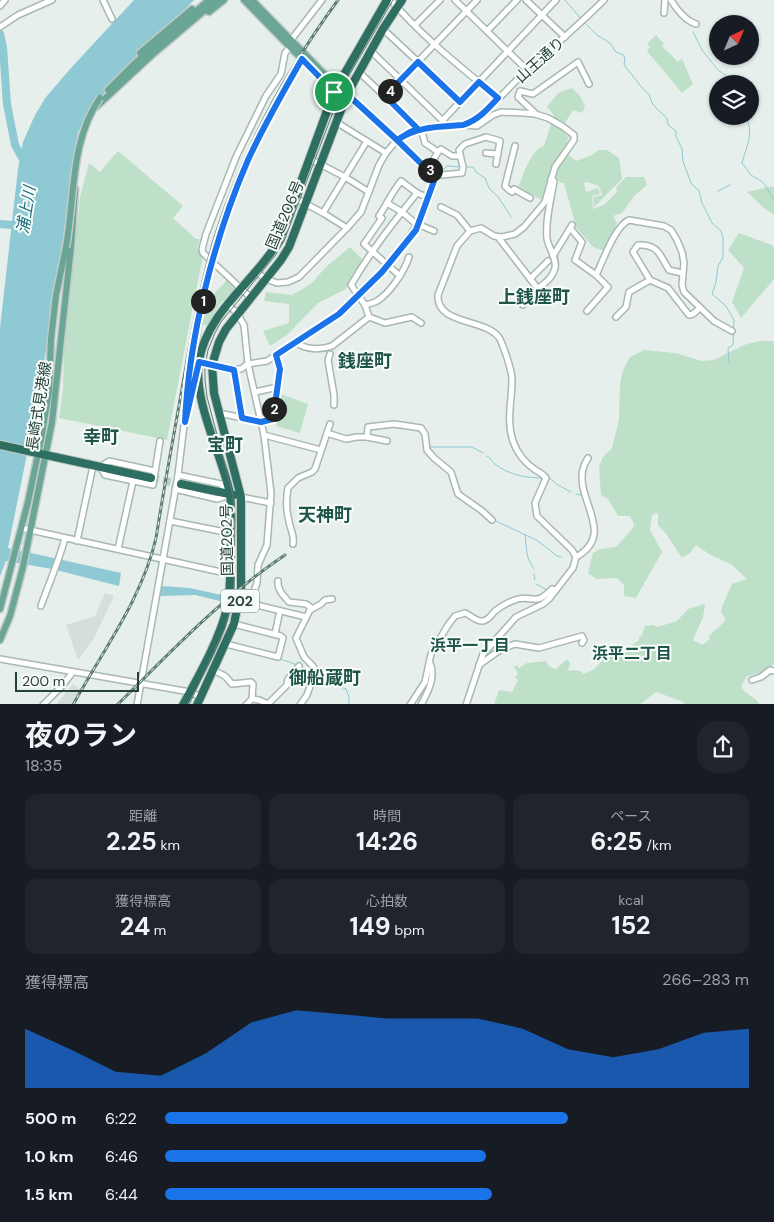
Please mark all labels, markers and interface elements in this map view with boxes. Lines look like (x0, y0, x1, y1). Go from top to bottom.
north arrow (709, 15, 759, 65)
map controls (709, 15, 759, 125)
street label: 山王通り (511, 32, 569, 88)
pin (313, 71, 355, 113)
button: layers (709, 75, 759, 125)
icon: arrive (320, 78, 348, 106)
pin: 4 (378, 78, 402, 104)
text: 4 (386, 82, 395, 100)
pin: 3 (418, 158, 442, 182)
text: 3 (426, 161, 435, 179)
street label: 国道206号 (261, 177, 309, 253)
water label: 浦上川 (12, 183, 40, 235)
district label: 上銭座町 (498, 285, 570, 309)
pin: 1 (190, 288, 216, 314)
text: 1 (201, 292, 206, 310)
district label: 銭座町 (337, 349, 392, 373)
street label: 長崎式見港線 (22, 360, 56, 452)
pin: 2 (262, 396, 286, 422)
text: 2 (270, 400, 279, 418)
district label: 幸町 (83, 425, 119, 449)
district label: 宝町 (207, 433, 243, 457)
district label: 天神町 (298, 503, 352, 527)
street label: 国道202号 (216, 504, 238, 576)
road number: 202 (221, 590, 259, 612)
district label: 浜平一丁目 (430, 635, 510, 656)
district label: 浜平二丁目 (592, 643, 672, 664)
district label: 御船蔵町 (288, 666, 361, 690)
scale bar (15, 670, 139, 693)
text: 200 m (22, 672, 65, 690)
text: 夜のラン (25, 717, 137, 754)
button: share (697, 721, 749, 773)
text: 18:35 (25, 755, 62, 776)
text: 距離 (129, 807, 157, 825)
text: 時間 (373, 807, 401, 825)
text: ペース (610, 807, 652, 825)
text: 2.25 (106, 825, 157, 858)
text: 14:26 (356, 825, 418, 858)
text: 6:25 (591, 825, 643, 858)
text: km (157, 836, 180, 854)
text: /km (643, 836, 671, 854)
text: kcal (618, 891, 644, 909)
text: 獲得標高 (115, 892, 171, 910)
text: 心拍数 (366, 892, 408, 910)
text: 152 (612, 909, 650, 942)
text: 24 (120, 910, 150, 943)
text: 149 (350, 910, 391, 943)
text: m (150, 921, 166, 939)
text: bpm (391, 921, 424, 939)
text: 266–283 m (662, 969, 749, 990)
text: 獲得標高 (25, 972, 89, 993)
text: 500 m (25, 1108, 76, 1129)
text: 6:22 (105, 1108, 137, 1129)
text: 1.0 km (25, 1146, 74, 1167)
text: 6:46 (105, 1146, 138, 1167)
text: 1.5 km (25, 1184, 73, 1205)
text: 6:44 (105, 1184, 138, 1205)

